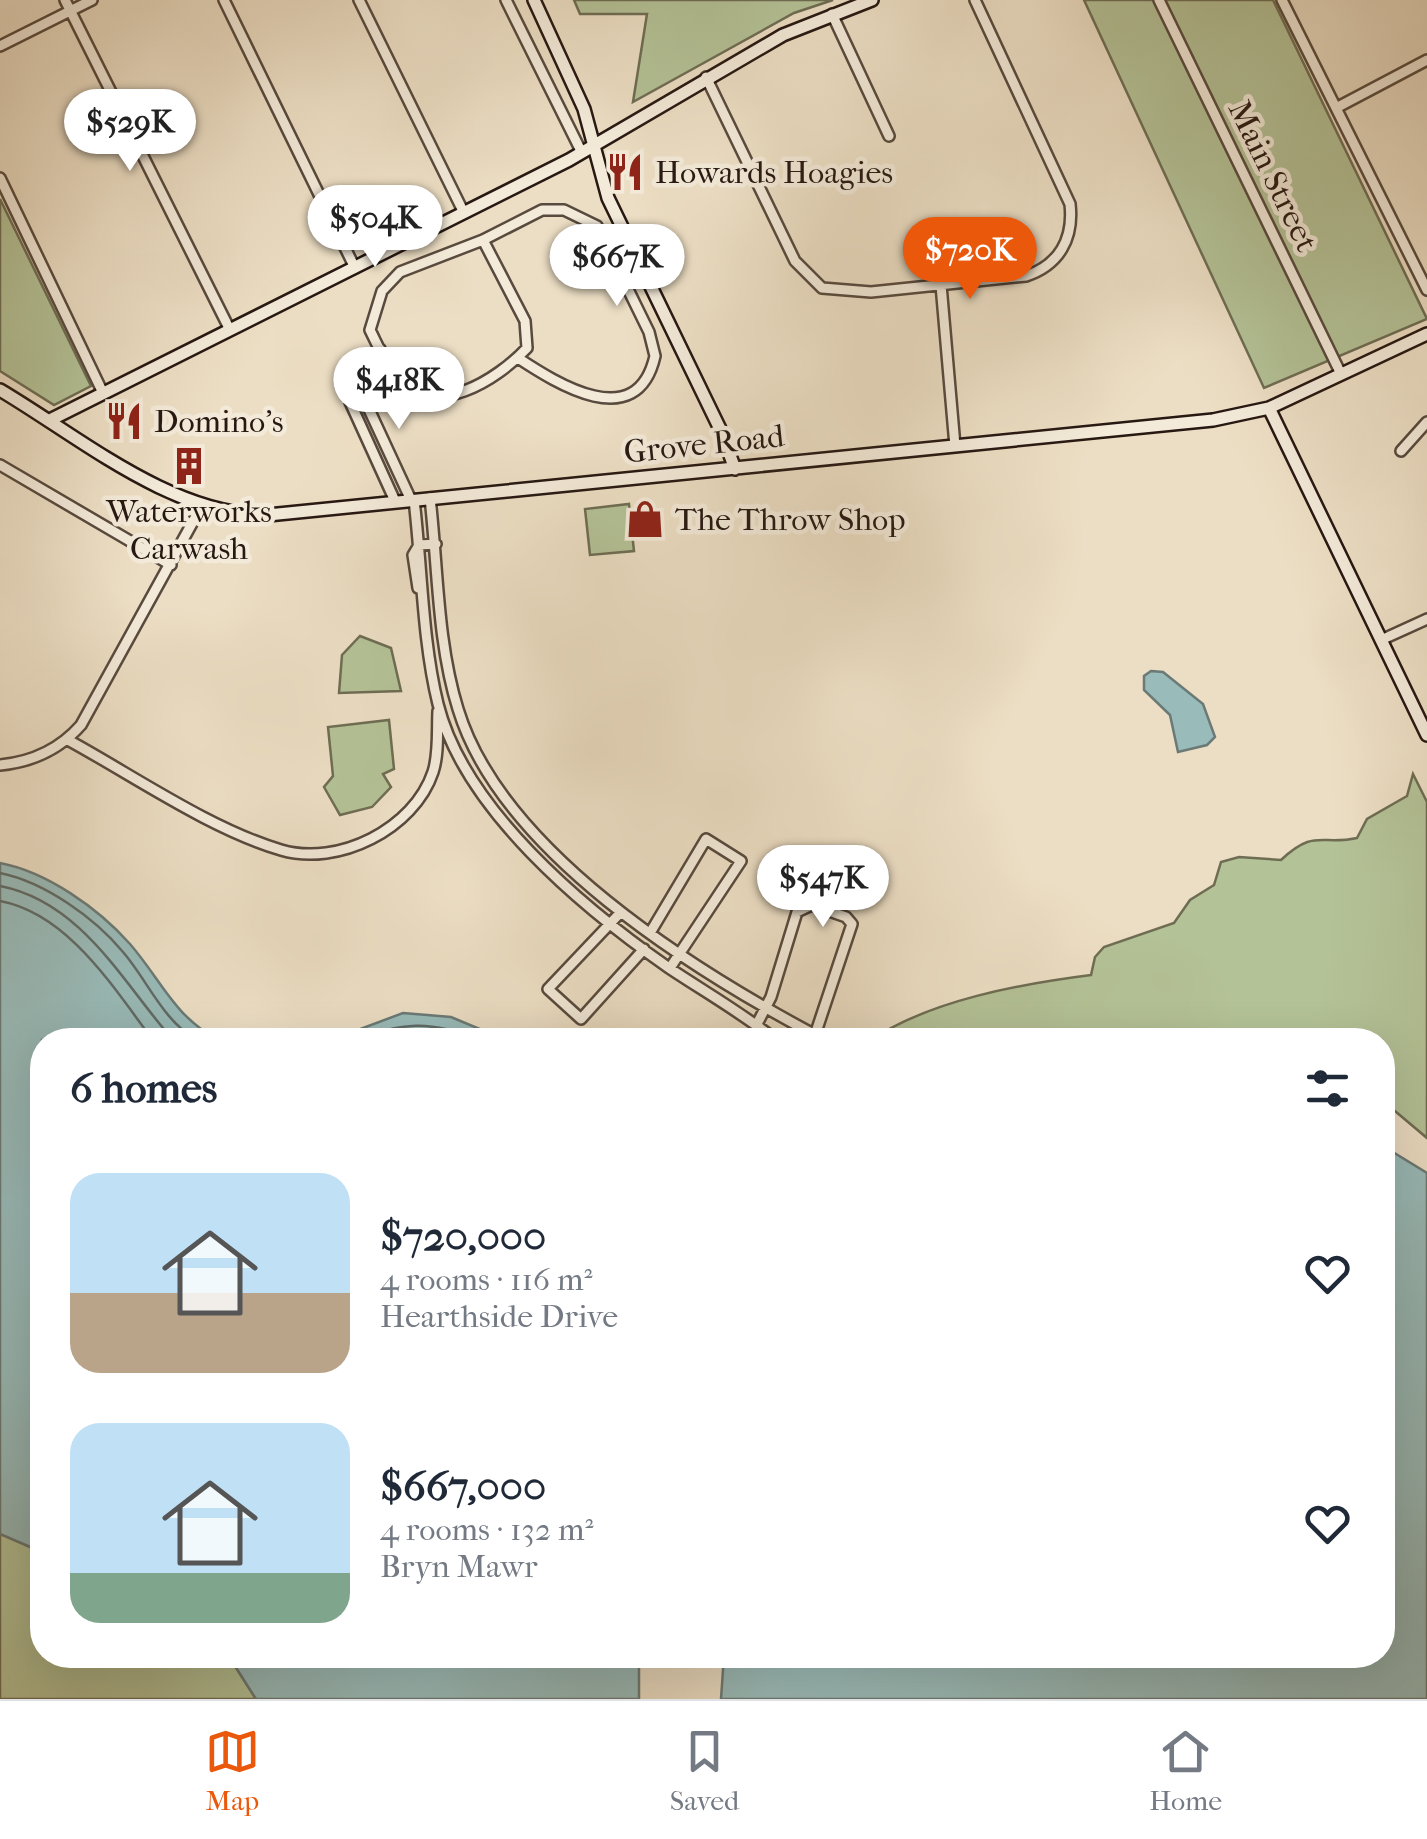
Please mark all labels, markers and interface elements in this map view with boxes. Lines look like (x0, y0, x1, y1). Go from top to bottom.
pin: $529K (60, 89, 200, 174)
street label: Main Street (1221, 94, 1326, 258)
text: $529K (86, 103, 174, 140)
restaurant icon: Howards Hoagies (604, 151, 646, 193)
place label: Howards Hoagies (655, 154, 893, 191)
pin: $504K (305, 185, 445, 270)
text: $504K (330, 199, 420, 236)
pin: $720K (900, 217, 1040, 302)
pin: $667K (547, 224, 687, 309)
text: $720K (925, 231, 1015, 268)
text: $667K (572, 238, 662, 275)
pin: $418K (329, 347, 469, 432)
text: $418K (355, 361, 443, 398)
restaurant icon: Domino's (103, 400, 145, 442)
place label: Domino's (154, 403, 284, 440)
street label: Grove Road (622, 417, 787, 471)
building icon: Waterworks Carwash (168, 445, 210, 487)
place label: Waterworks Carwash (105, 493, 272, 567)
shop icon: The Throw Shop (624, 498, 666, 540)
place label: The Throw Shop (675, 501, 906, 538)
pin: $547K (753, 845, 893, 930)
text: $547K (779, 859, 867, 896)
icon: filters (1300, 1061, 1355, 1116)
text: 6 homes (70, 1064, 217, 1113)
text: $720,000 (380, 1212, 546, 1261)
icon: home (150, 1213, 270, 1333)
icon: heart (1300, 1246, 1355, 1301)
text: 4 rooms · 116 m² (380, 1261, 593, 1298)
text: Hearthside Drive (380, 1298, 618, 1335)
text: $667,000 (380, 1462, 546, 1511)
icon: home (150, 1463, 270, 1583)
icon: heart (1300, 1496, 1355, 1551)
text: 4 rooms · 132 m² (380, 1511, 594, 1548)
text: Bryn Mawr (380, 1548, 538, 1585)
tab: Map (205, 1724, 260, 1817)
tab: Saved (670, 1724, 739, 1817)
tab: Home (1149, 1724, 1222, 1817)

